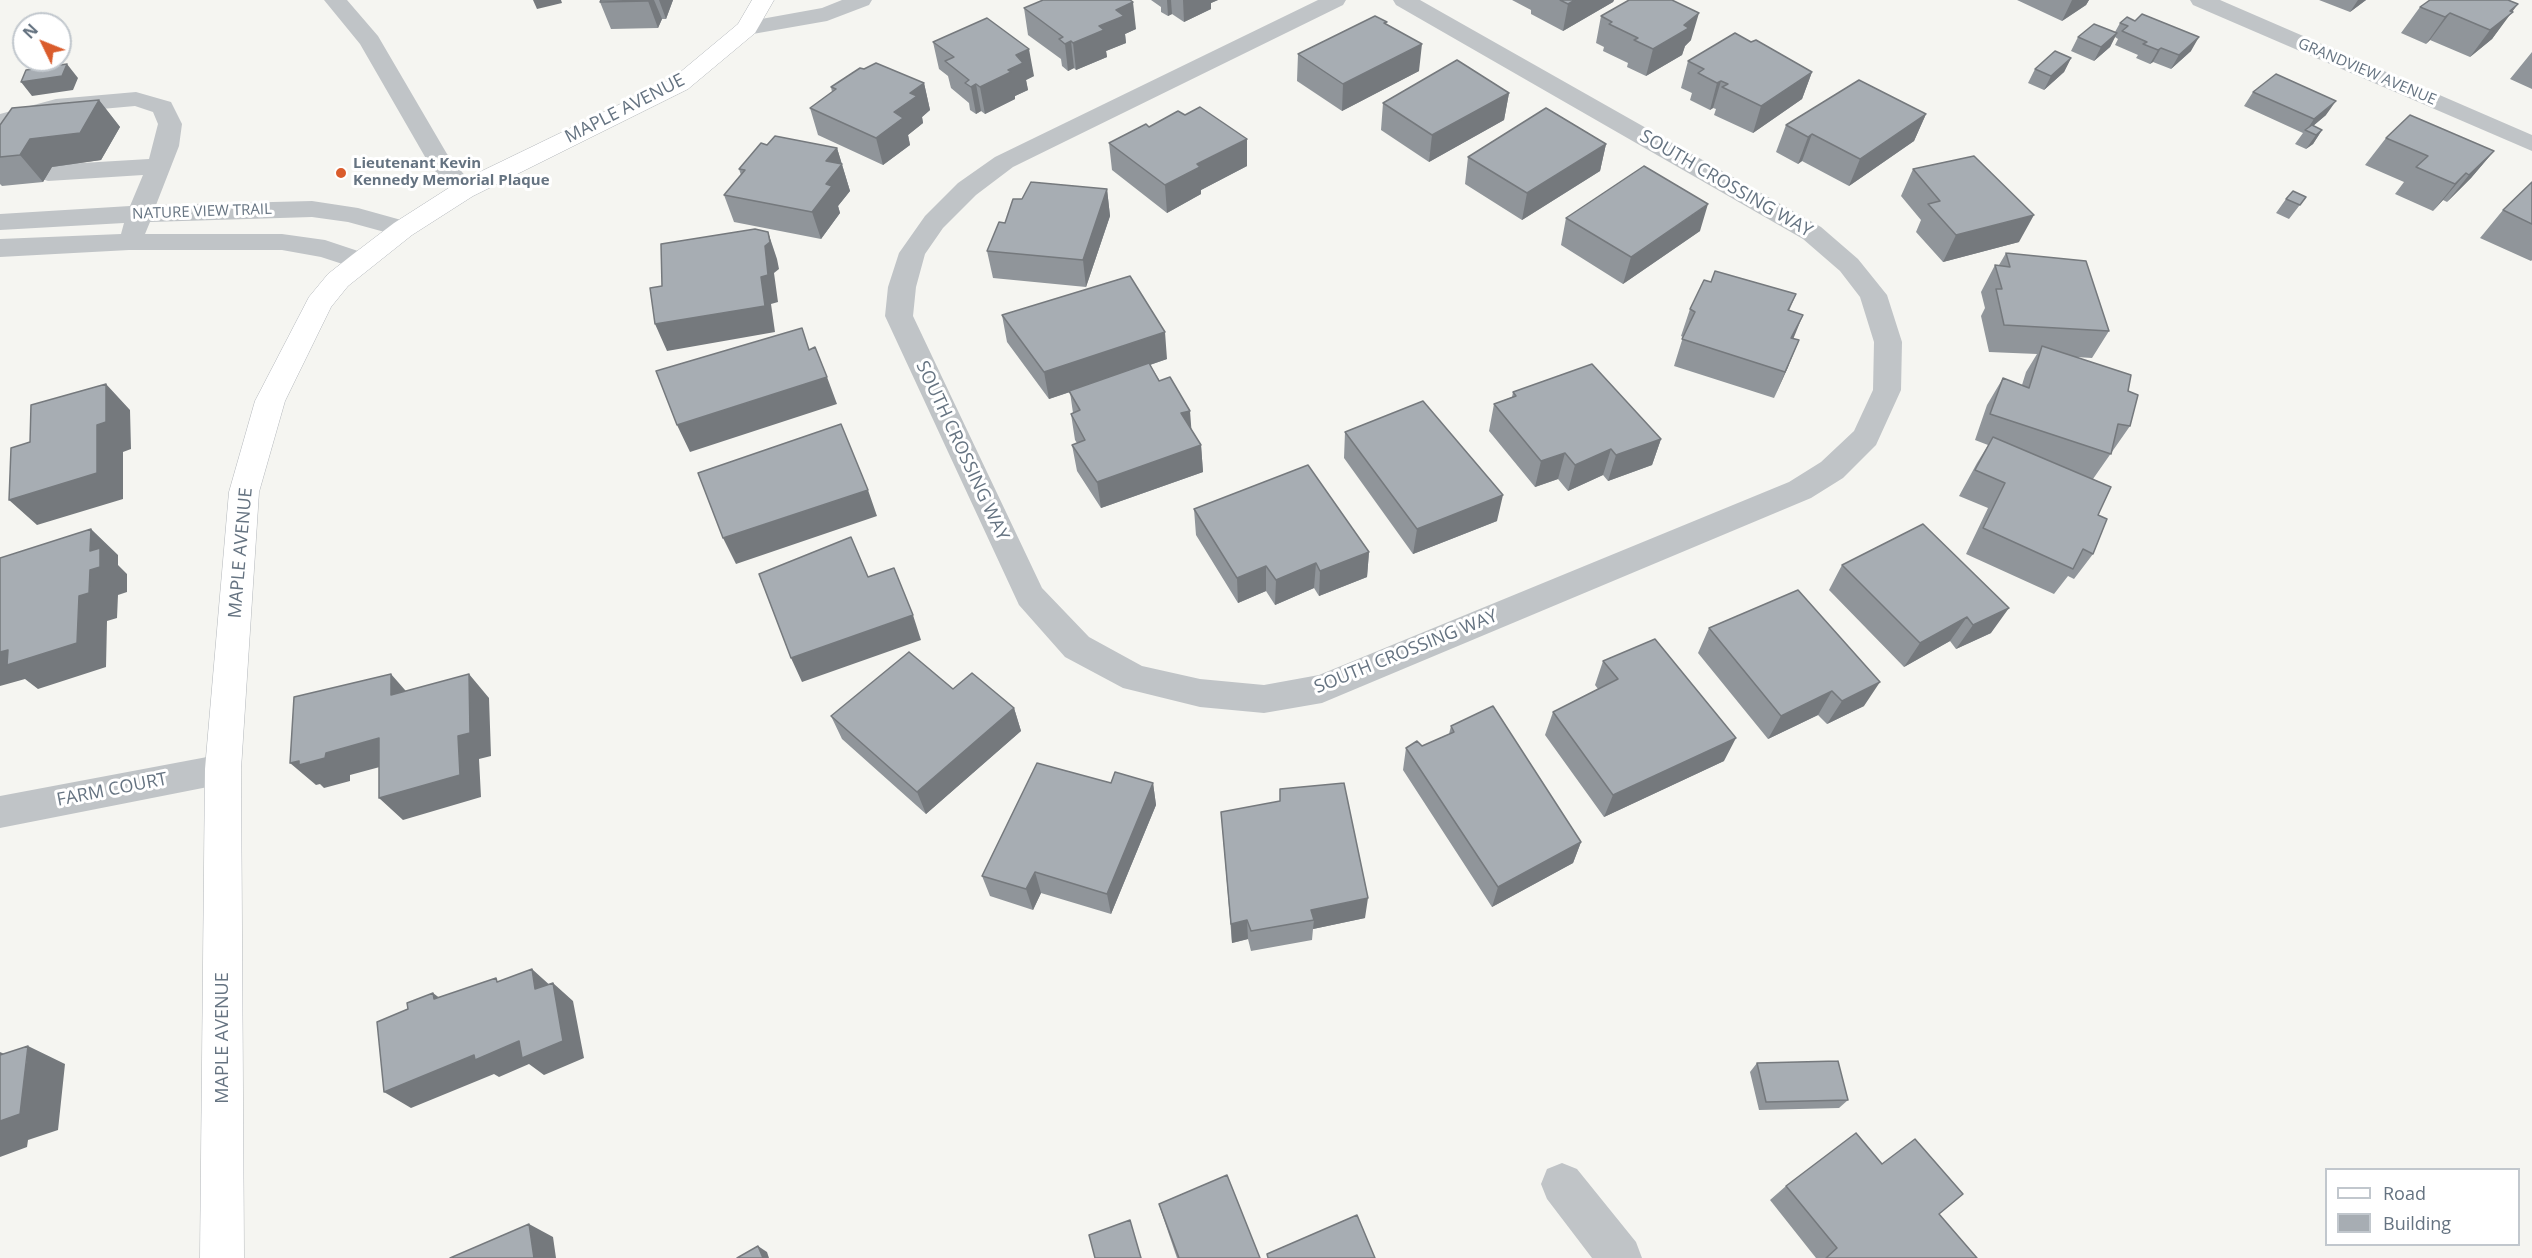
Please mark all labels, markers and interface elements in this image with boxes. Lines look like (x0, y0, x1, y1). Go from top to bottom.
north arrow (12, 12, 72, 72)
text: N (18, 19, 43, 43)
street label: GRANDVIEW AVENUE (2295, 35, 2439, 109)
street label: MAPLE AVENUE (562, 70, 688, 148)
street label: SOUTH CROSSING WAY (1636, 126, 1816, 242)
place label: Lieutenant Kevin Kennedy Memorial Plaque (353, 155, 550, 190)
marker: Lieutenant Kevin Kennedy Memorial Plaque (334, 166, 348, 180)
street label: NATURE VIEW TRAIL (132, 201, 272, 223)
street label: SOUTH CROSSING WAY (911, 358, 1013, 544)
street label: MAPLE AVENUE (225, 487, 257, 619)
street label: SOUTH CROSSING WAY (1311, 605, 1501, 699)
street label: FARM COURT (55, 769, 169, 811)
street label: MAPLE AVENUE (212, 972, 234, 1104)
legend (2325, 1168, 2520, 1246)
text: Road (2383, 1181, 2426, 1205)
text: Building (2383, 1211, 2451, 1235)

